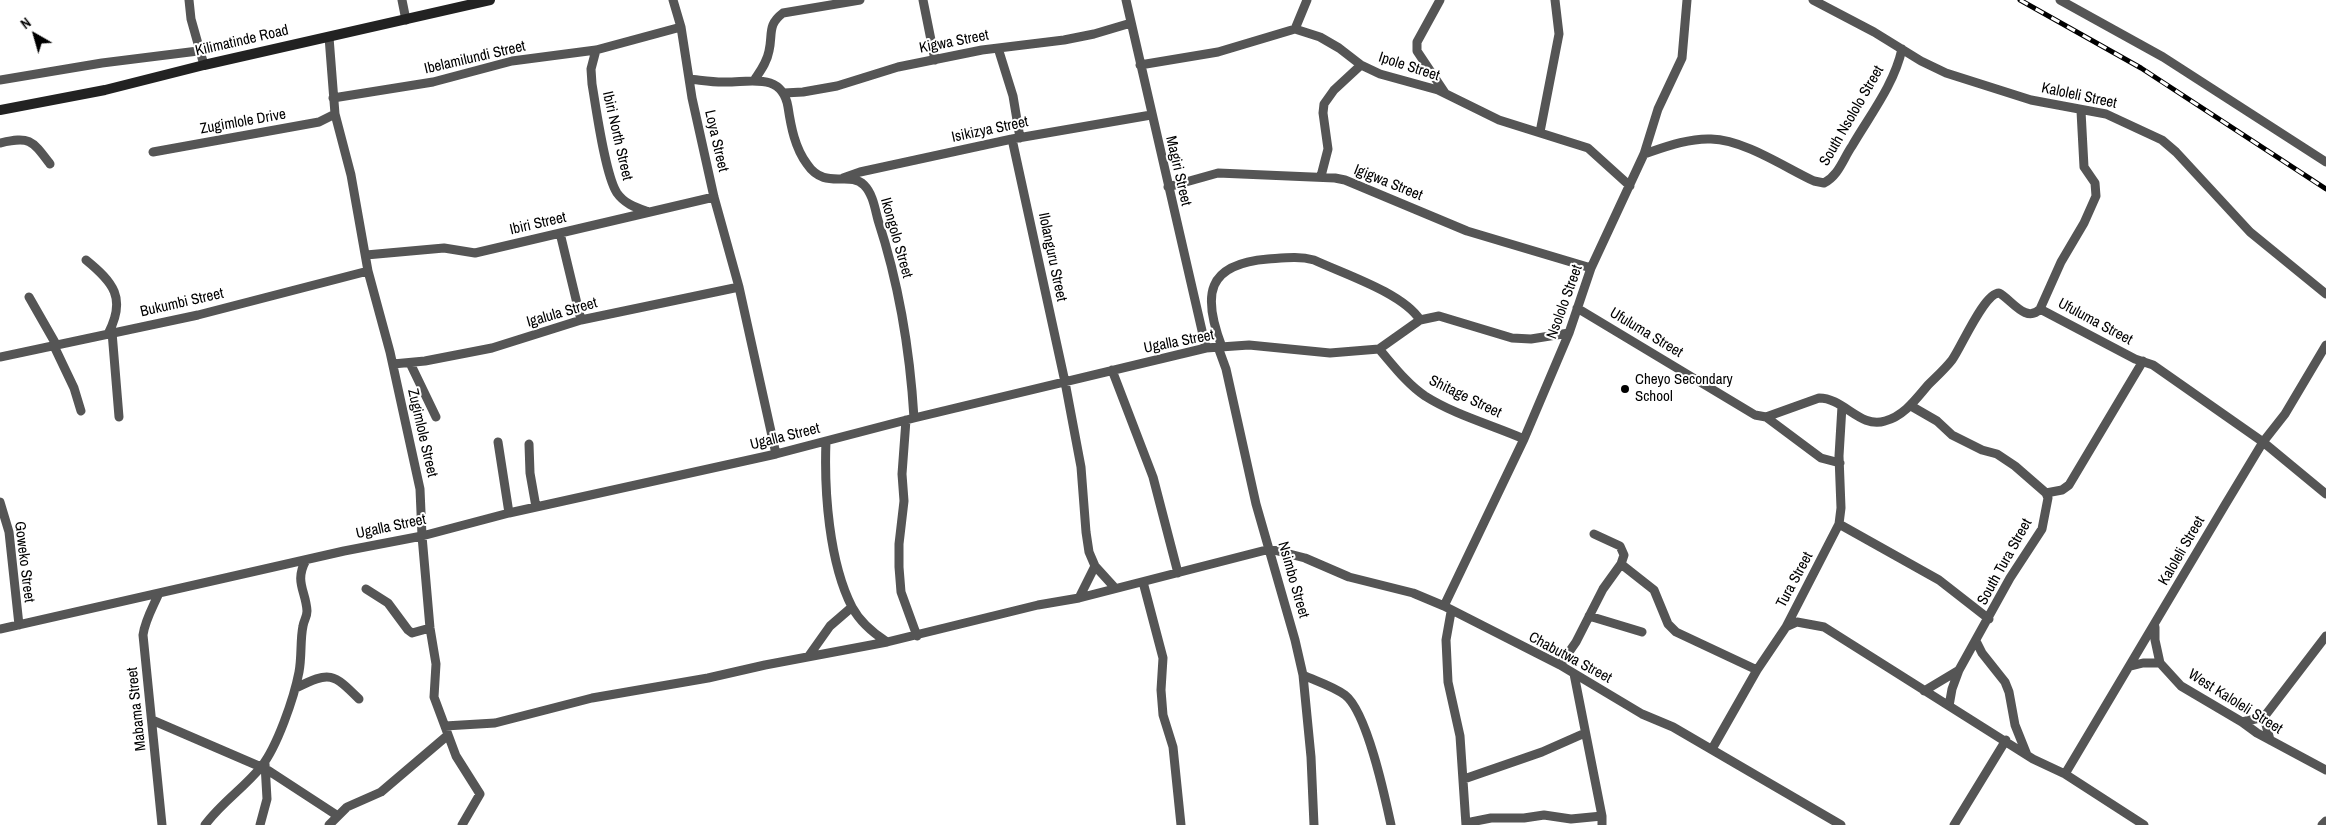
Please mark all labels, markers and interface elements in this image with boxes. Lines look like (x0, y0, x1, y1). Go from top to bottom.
north arrow (10, 10, 60, 60)
text: N (17, 14, 35, 33)
street label: Kilimatinde Road (194, 22, 290, 60)
street label: Kigwa Street (918, 26, 990, 58)
street label: Ibelamilundi Street (423, 38, 527, 78)
street label: Ipole Street (1376, 49, 1442, 85)
street label: South Nsololo Street (1816, 63, 1888, 169)
street label: Kaloleli Street (2040, 79, 2118, 113)
street label: Ibiri North Street (598, 90, 636, 182)
street label: Zugimlole Drive (199, 106, 287, 138)
street label: Loya Street (700, 108, 732, 174)
street label: Isikizya Street (950, 113, 1030, 147)
street label: Magiri Street (1161, 134, 1195, 208)
street label: Igigwa Street (1351, 161, 1425, 205)
street label: Ikongolo Street (876, 196, 916, 280)
street label: Ibiri Street (508, 209, 568, 239)
street label: Ilolanguru Street (1034, 211, 1070, 303)
street label: Nsololo Street (1543, 263, 1587, 341)
street label: Bukumbi Street (139, 285, 225, 321)
street label: Igalula Street (525, 294, 599, 332)
street label: Ufuluma Street (2055, 295, 2135, 349)
street label: Ufuluma Street (1606, 304, 1686, 362)
street label: Ugalla Street (1142, 326, 1216, 358)
place label: Cheyo Secondary School (1635, 371, 1733, 406)
street label: Shitage Street (1426, 372, 1504, 422)
marker: Cheyo Secondary School (1619, 383, 1631, 395)
street label: Zugimlole Street (403, 387, 441, 479)
street label: Ugalla Street (748, 420, 822, 454)
street label: Ugalla Street (354, 511, 428, 543)
street label: Kaloleli Street (2155, 513, 2209, 589)
street label: South Tura Street (1974, 516, 2036, 608)
street label: Goweko Street (10, 521, 38, 603)
street label: Nsimbo Street (1274, 540, 1312, 620)
street label: Tura Street (1773, 549, 1817, 611)
street label: Chabutwa Street (1525, 629, 1615, 687)
street label: Mabama Street (124, 666, 150, 752)
street label: West Kaloleli Street (2185, 666, 2285, 738)

